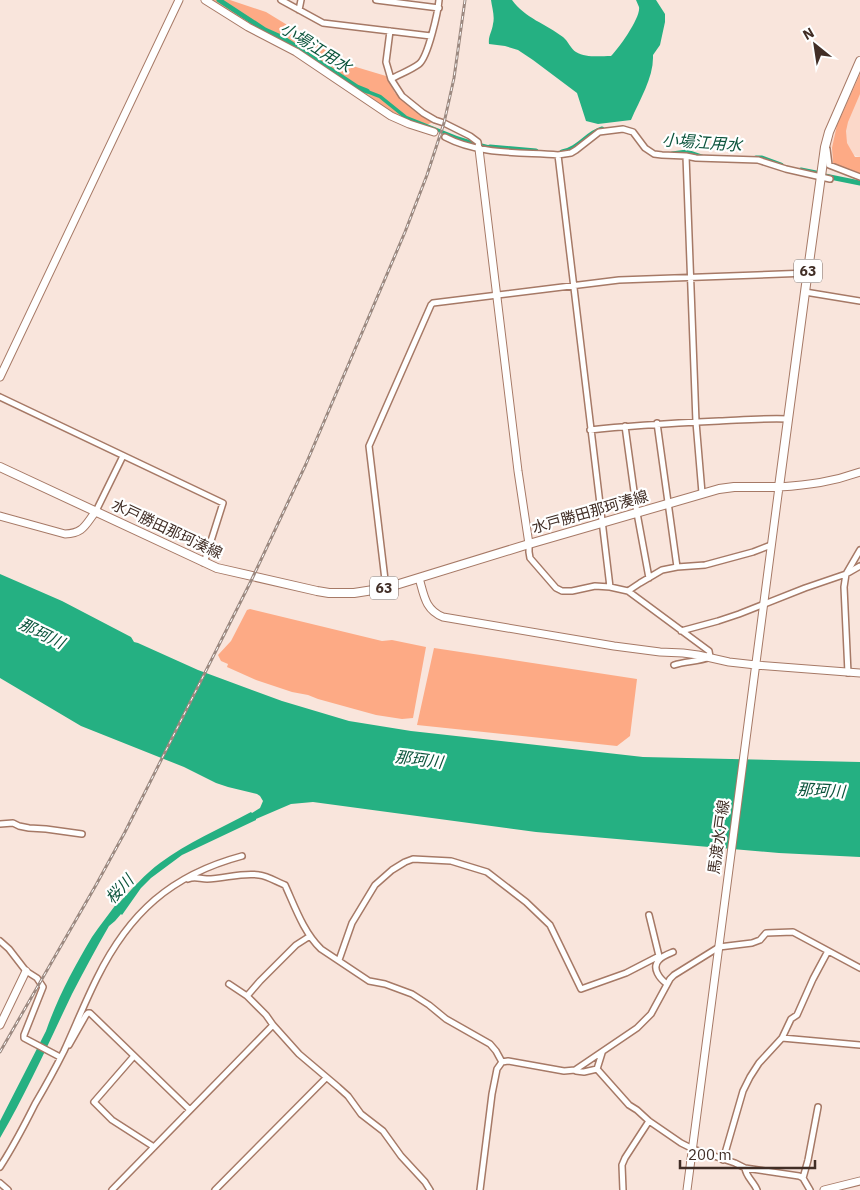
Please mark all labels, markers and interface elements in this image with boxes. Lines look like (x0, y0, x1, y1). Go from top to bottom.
water label: 小場江用水 (277, 17, 357, 78)
north arrow (790, 20, 840, 70)
text: N (800, 23, 817, 44)
water label: 小場江用水 (661, 129, 745, 155)
road number: 63 (794, 260, 822, 282)
street label: 水戸勝田那珂湊線 (530, 486, 650, 537)
street label: 水戸勝田那珂湊線 (109, 495, 226, 563)
road number: 63 (370, 576, 398, 600)
water label: 那珂川 (16, 613, 70, 653)
water label: 那珂川 (394, 746, 446, 772)
water label: 那珂川 (797, 779, 847, 801)
street label: 馬渡水戸線 (704, 798, 733, 875)
water label: 桜川 (101, 869, 139, 908)
scale bar (680, 1138, 815, 1170)
text: 200 m (688, 1145, 732, 1164)

